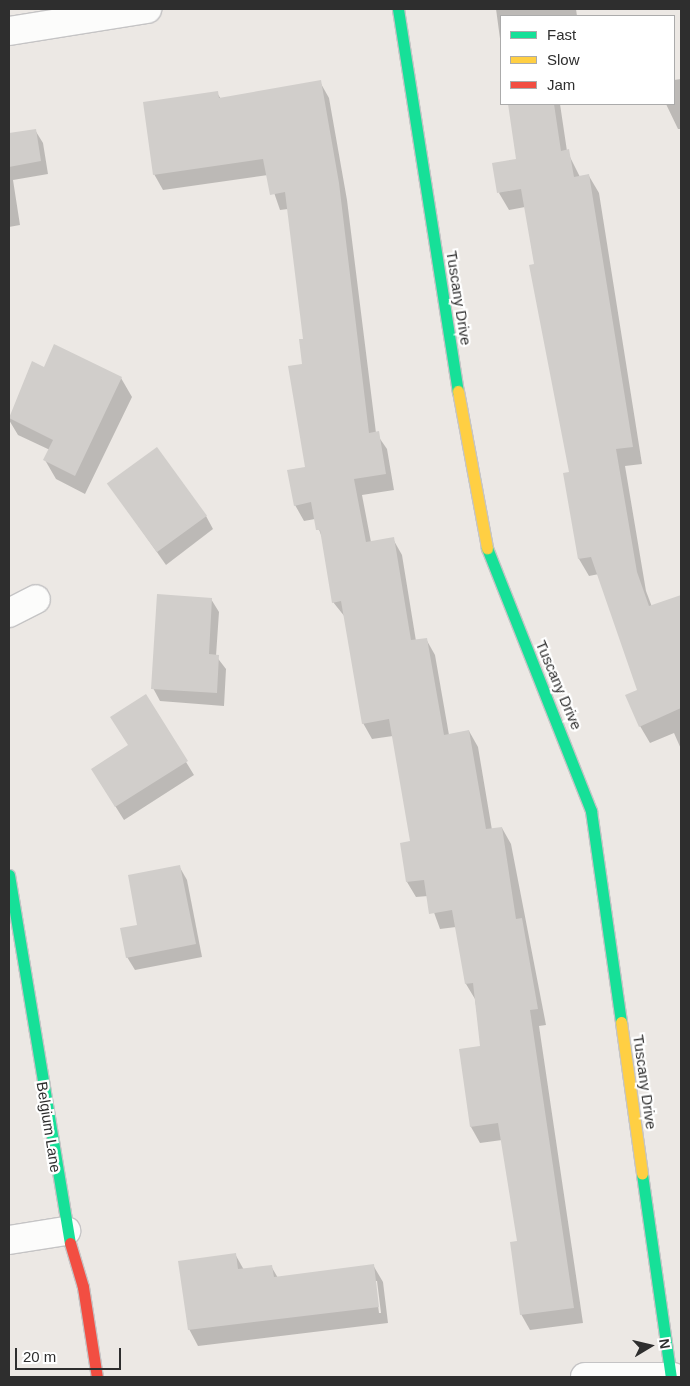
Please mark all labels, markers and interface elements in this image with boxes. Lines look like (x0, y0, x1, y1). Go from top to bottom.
legend (500, 15, 675, 105)
text: Fast (547, 26, 576, 43)
text: Slow (547, 51, 580, 68)
text: Jam (547, 76, 575, 93)
street label: Tuscany Drive (443, 250, 475, 346)
street label: Tuscany Drive (532, 638, 586, 732)
street label: Tuscany Drive (629, 1034, 661, 1130)
street label: Belgium Lane (33, 1080, 65, 1174)
north arrow (625, 1321, 675, 1371)
text: N (656, 1337, 674, 1350)
scale bar (18, 1338, 124, 1370)
text: 20 m (23, 1348, 56, 1365)

